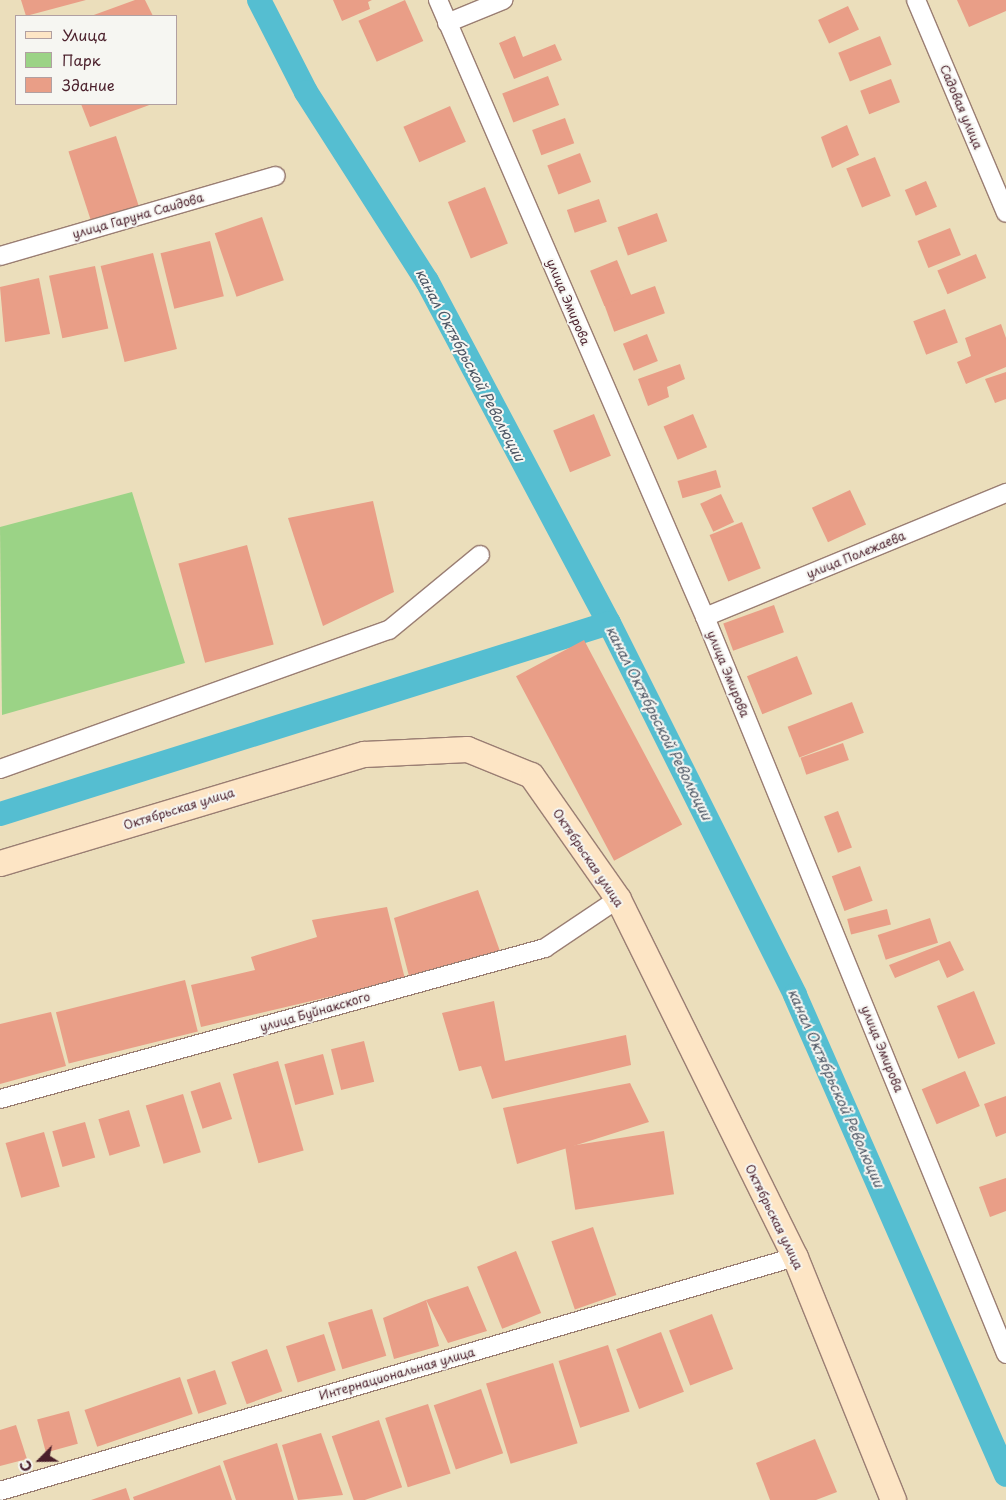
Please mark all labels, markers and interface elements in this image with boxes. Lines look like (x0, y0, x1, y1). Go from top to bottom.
legend (15, 15, 178, 105)
text: Улица (62, 23, 107, 46)
text: Парк (62, 48, 101, 71)
street label: Садовая улица (937, 62, 985, 152)
text: Здание (62, 73, 115, 96)
street label: улица Гаруна Саидова (70, 190, 206, 242)
street label: улица Эмирова (543, 256, 593, 348)
water label: канал Октябрьской Революции (412, 266, 528, 464)
street label: улица Полежаева (804, 528, 908, 582)
water label: канал Октябрьской Революции (602, 623, 716, 823)
street label: улица Эмирова (704, 628, 752, 720)
street label: Октябрьская улица (121, 785, 237, 833)
street label: Октябрьская улица (549, 806, 627, 910)
water label: канал Октябрьской Революции (784, 986, 888, 1190)
street label: улица Буйнакского (258, 989, 372, 1035)
street label: улица Эмирова (858, 1003, 906, 1095)
street label: Октябрьская улица (742, 1162, 806, 1272)
street label: Интернациональная улица (317, 1345, 477, 1403)
north arrow (15, 1435, 65, 1485)
text: С (14, 1457, 37, 1475)

